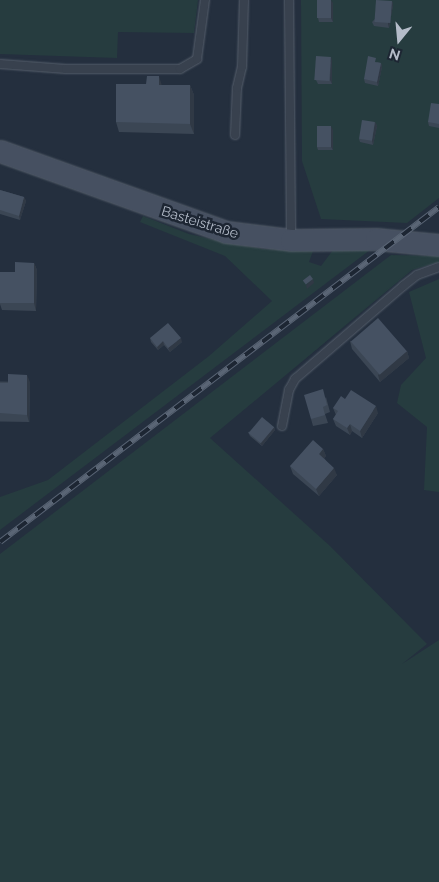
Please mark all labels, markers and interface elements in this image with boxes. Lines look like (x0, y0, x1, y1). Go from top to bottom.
north arrow (374, 15, 424, 65)
text: N (387, 45, 402, 64)
street label: Basteistraße (160, 202, 240, 242)

